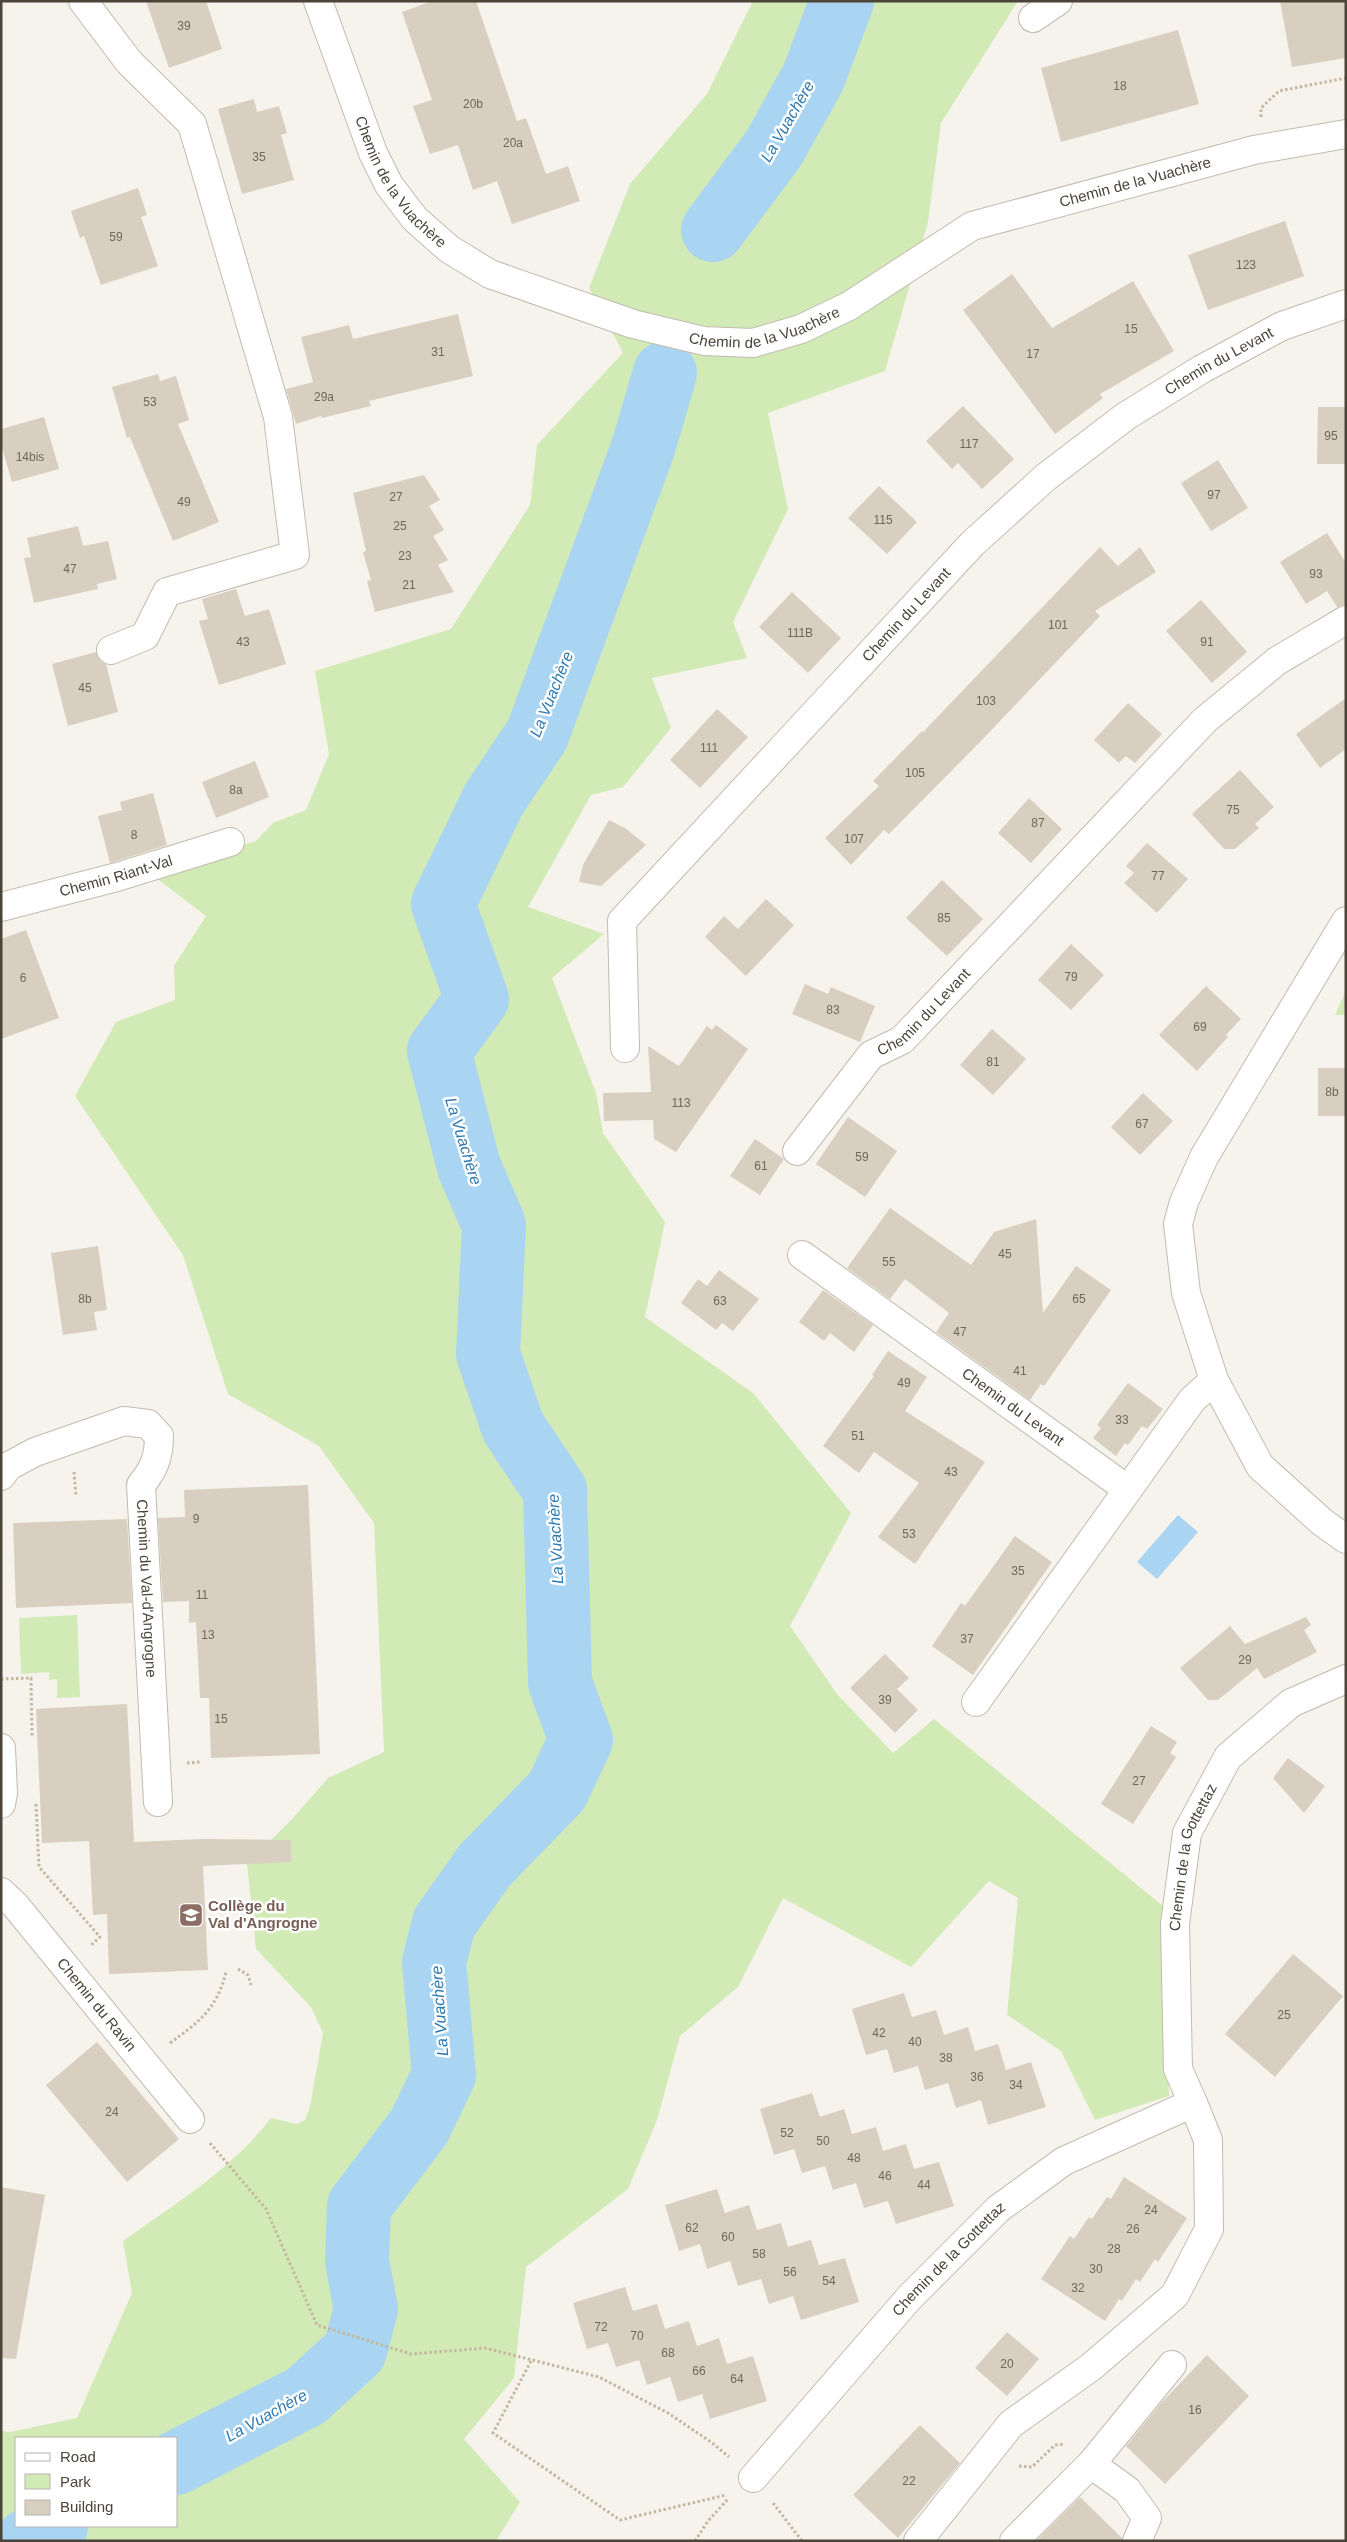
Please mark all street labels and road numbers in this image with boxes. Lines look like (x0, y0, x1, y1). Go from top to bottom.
street label: Chemin de la Vuachère (352, 113, 450, 251)
street label: Chemin de la Vuachère (1057, 153, 1213, 210)
street label: Chemin de la Vuachère (687, 303, 842, 351)
street label: Chemin du Levant (1161, 323, 1277, 398)
street label: Chemin du Levant (858, 563, 954, 665)
street label: Chemin Riant-Val (58, 851, 174, 900)
street label: Chemin du Levant (874, 964, 974, 1059)
street label: Chemin du Levant (959, 1364, 1068, 1449)
street label: Chemin du Val-d'Angrogne (134, 1499, 160, 1678)
street label: Chemin de la Gottettaz (1166, 1781, 1220, 1931)
street label: Chemin du Ravin (54, 1955, 140, 2054)
street label: Chemin de la Gottettaz (889, 2198, 1008, 2319)

